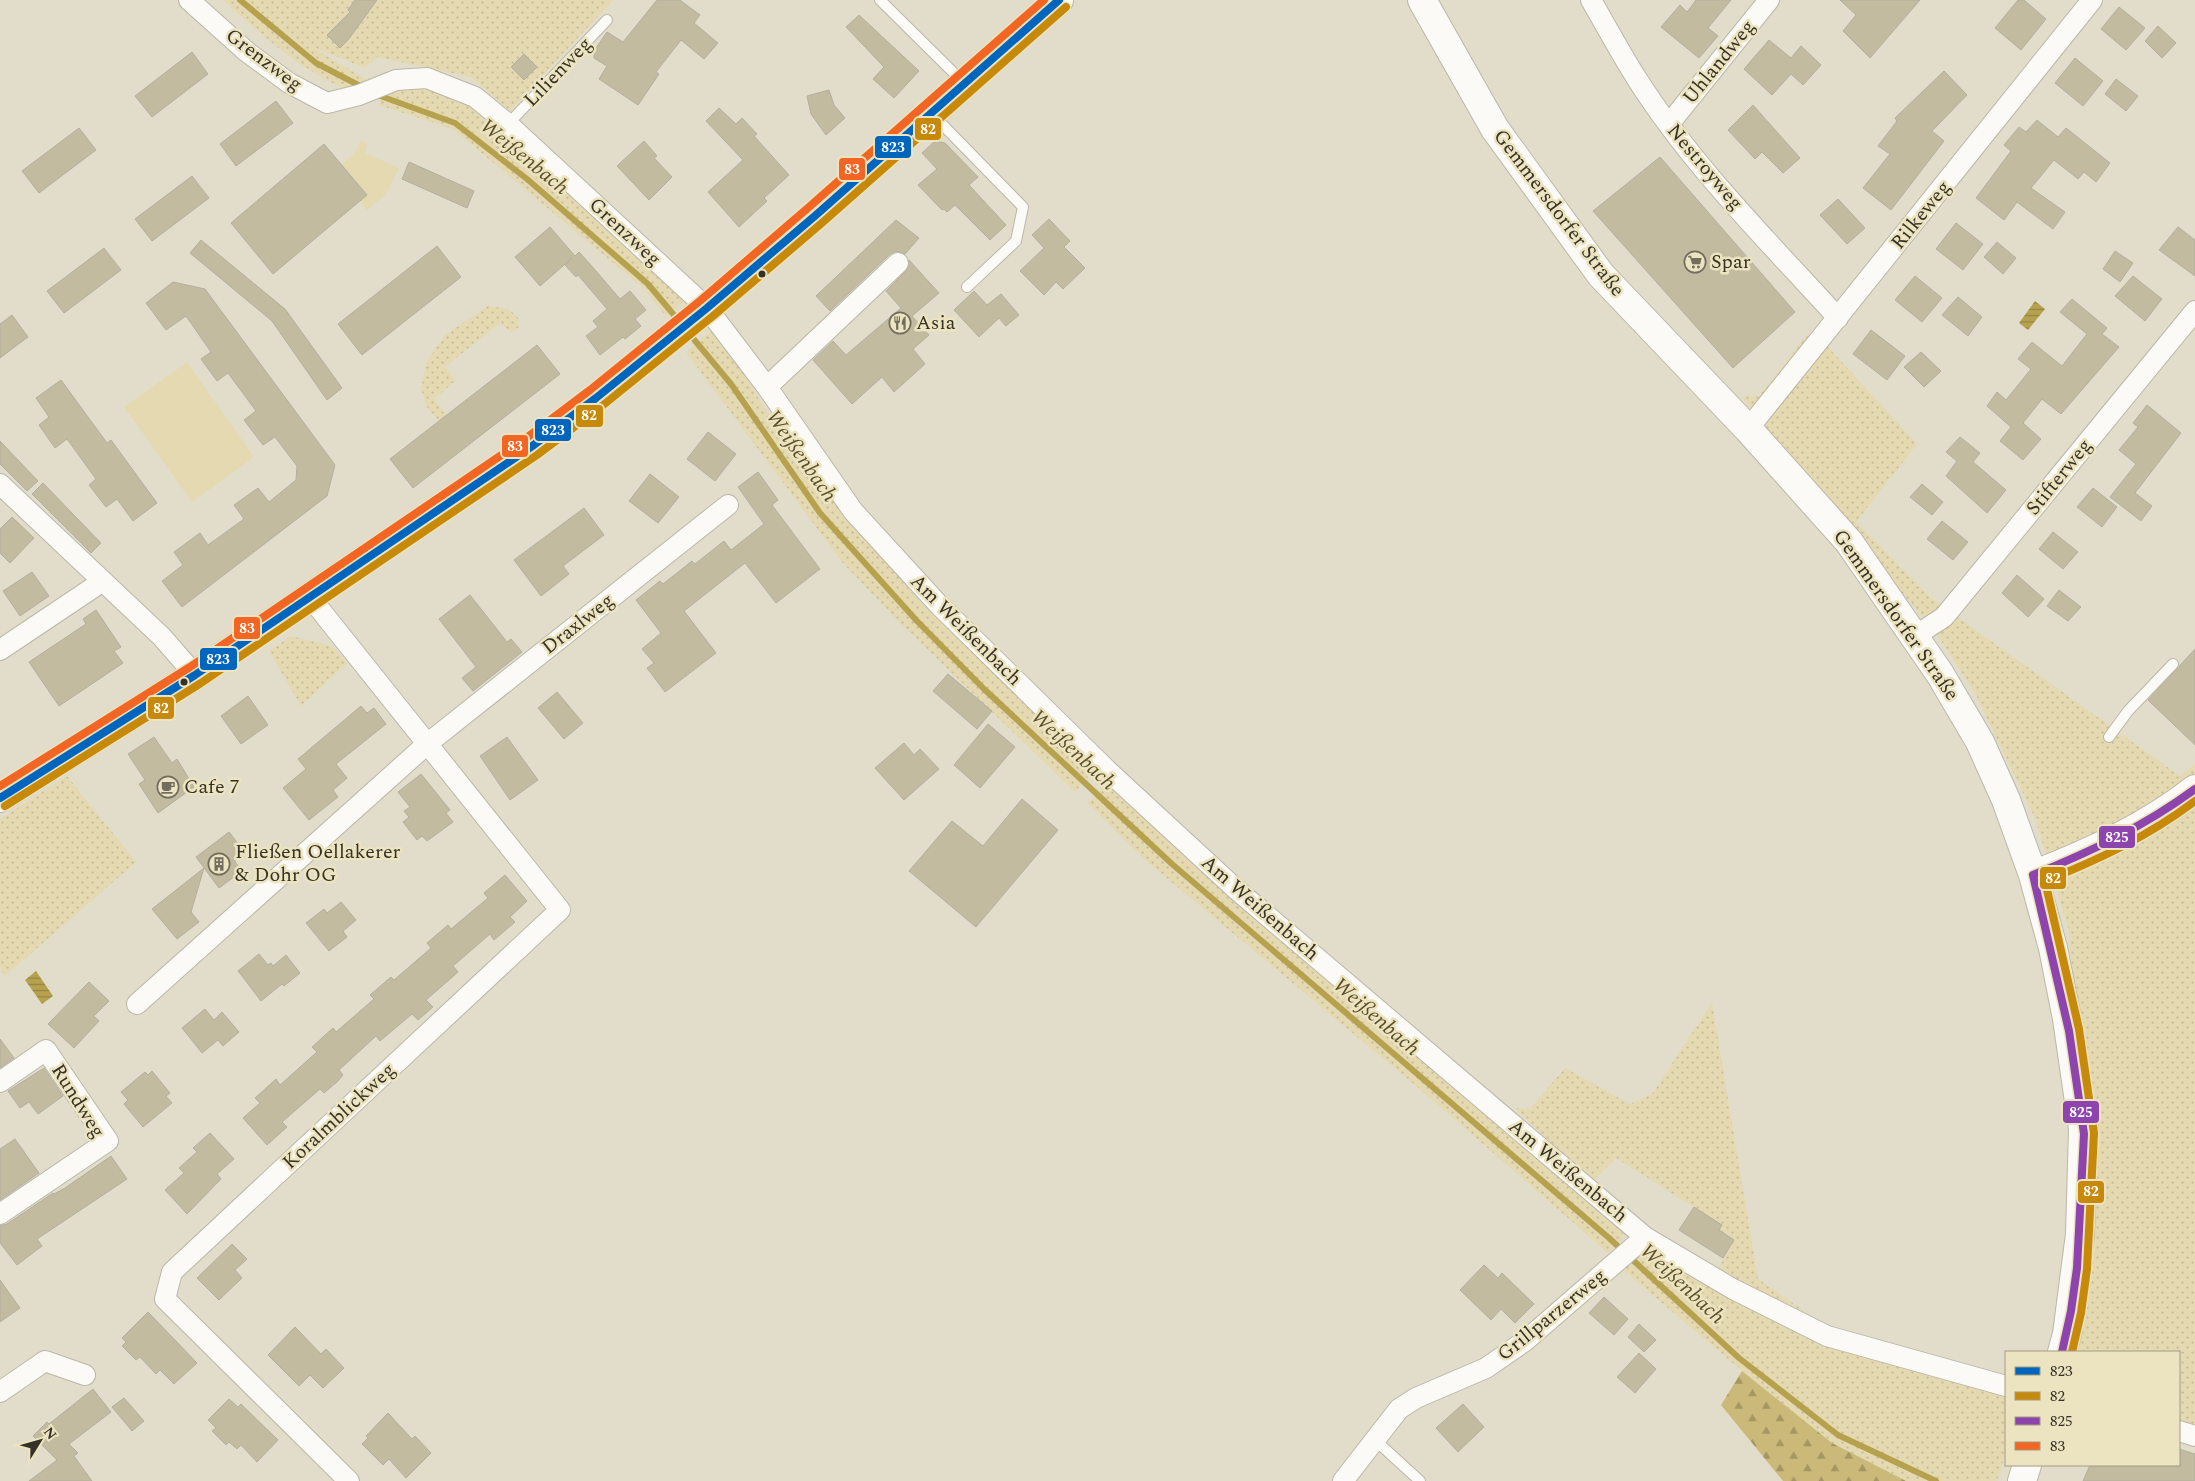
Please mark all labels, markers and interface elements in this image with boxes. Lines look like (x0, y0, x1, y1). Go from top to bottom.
street label: Uhlandweg (1675, 13, 1763, 111)
street label: Grenzweg (219, 21, 309, 99)
street label: Lilienweg (517, 30, 599, 114)
water label: Weißenbach (472, 111, 576, 203)
line badge: 82 (914, 117, 942, 141)
street label: Nestroyweg (1660, 117, 1750, 217)
text: 82 (920, 119, 936, 140)
street label: Gemmersdorfer Straße (1486, 123, 1632, 303)
line badge: 823 (874, 135, 912, 159)
text: 823 (881, 137, 905, 158)
line badge: 83 (838, 157, 866, 181)
text: 83 (844, 159, 860, 180)
street label: Rilkeweg (1884, 174, 1958, 256)
street label: Grenzweg (582, 190, 668, 274)
place label: Spar (1711, 247, 1751, 277)
supermarket icon: Spar (1683, 250, 1707, 274)
unlabelled marker (757, 269, 767, 279)
place label: Asia (916, 308, 956, 338)
restaurant icon: Asia (888, 311, 912, 335)
water label: Weißenbach (757, 403, 845, 509)
line badge: 82 (575, 404, 604, 428)
text: 82 (581, 405, 597, 426)
line badge: 823 (534, 418, 572, 442)
text: 823 (541, 420, 565, 441)
street label: Stifterweg (2019, 432, 2099, 522)
line badge: 83 (501, 434, 529, 458)
text: 83 (507, 436, 523, 457)
street label: Gemmersdorfer Straße (1825, 523, 1967, 707)
street label: Am Weißenbach (903, 567, 1029, 693)
street label: Draxlweg (535, 586, 621, 662)
line badge: 83 (233, 616, 261, 640)
text: 83 (239, 618, 255, 639)
line badge: 823 (199, 647, 238, 671)
text: 823 (206, 649, 230, 670)
unlabelled marker (179, 677, 189, 687)
line badge: 82 (147, 696, 175, 720)
text: 82 (153, 698, 169, 719)
water label: Weißenbach (1023, 702, 1123, 798)
place label: Cafe 7 (184, 772, 240, 802)
cafe icon: Cafe 7 (156, 775, 180, 799)
line badge: 825 (2098, 825, 2136, 849)
text: 825 (2105, 827, 2129, 848)
place label: Fließen Oellakerer & Dohr OG (235, 837, 401, 890)
street label: Am Weißenbach (1194, 848, 1326, 968)
building icon: Fließen Oellakerer & Dohr OG (207, 852, 231, 876)
line badge: 82 (2039, 866, 2067, 890)
text: 82 (2045, 868, 2061, 889)
water label: Weißenbach (1325, 970, 1427, 1064)
street label: Koralmblickweg (276, 1056, 402, 1176)
street label: Rundweg (43, 1058, 113, 1144)
line badge: 825 (2062, 1100, 2100, 1124)
text: 825 (2069, 1102, 2093, 1123)
street label: Am Weißenbach (1502, 1112, 1634, 1230)
line badge: 82 (2077, 1180, 2105, 1204)
text: 82 (2083, 1181, 2099, 1202)
water label: Weißenbach (1632, 1236, 1732, 1332)
street label: Grillparzerweg (1491, 1261, 1613, 1369)
legend (2005, 1351, 2180, 1466)
text: 823 (2050, 1360, 2073, 1383)
text: 82 (2050, 1385, 2065, 1408)
text: 825 (2050, 1410, 2073, 1433)
north arrow (15, 1416, 65, 1466)
text: N (38, 1423, 62, 1444)
text: 83 (2050, 1435, 2066, 1458)

